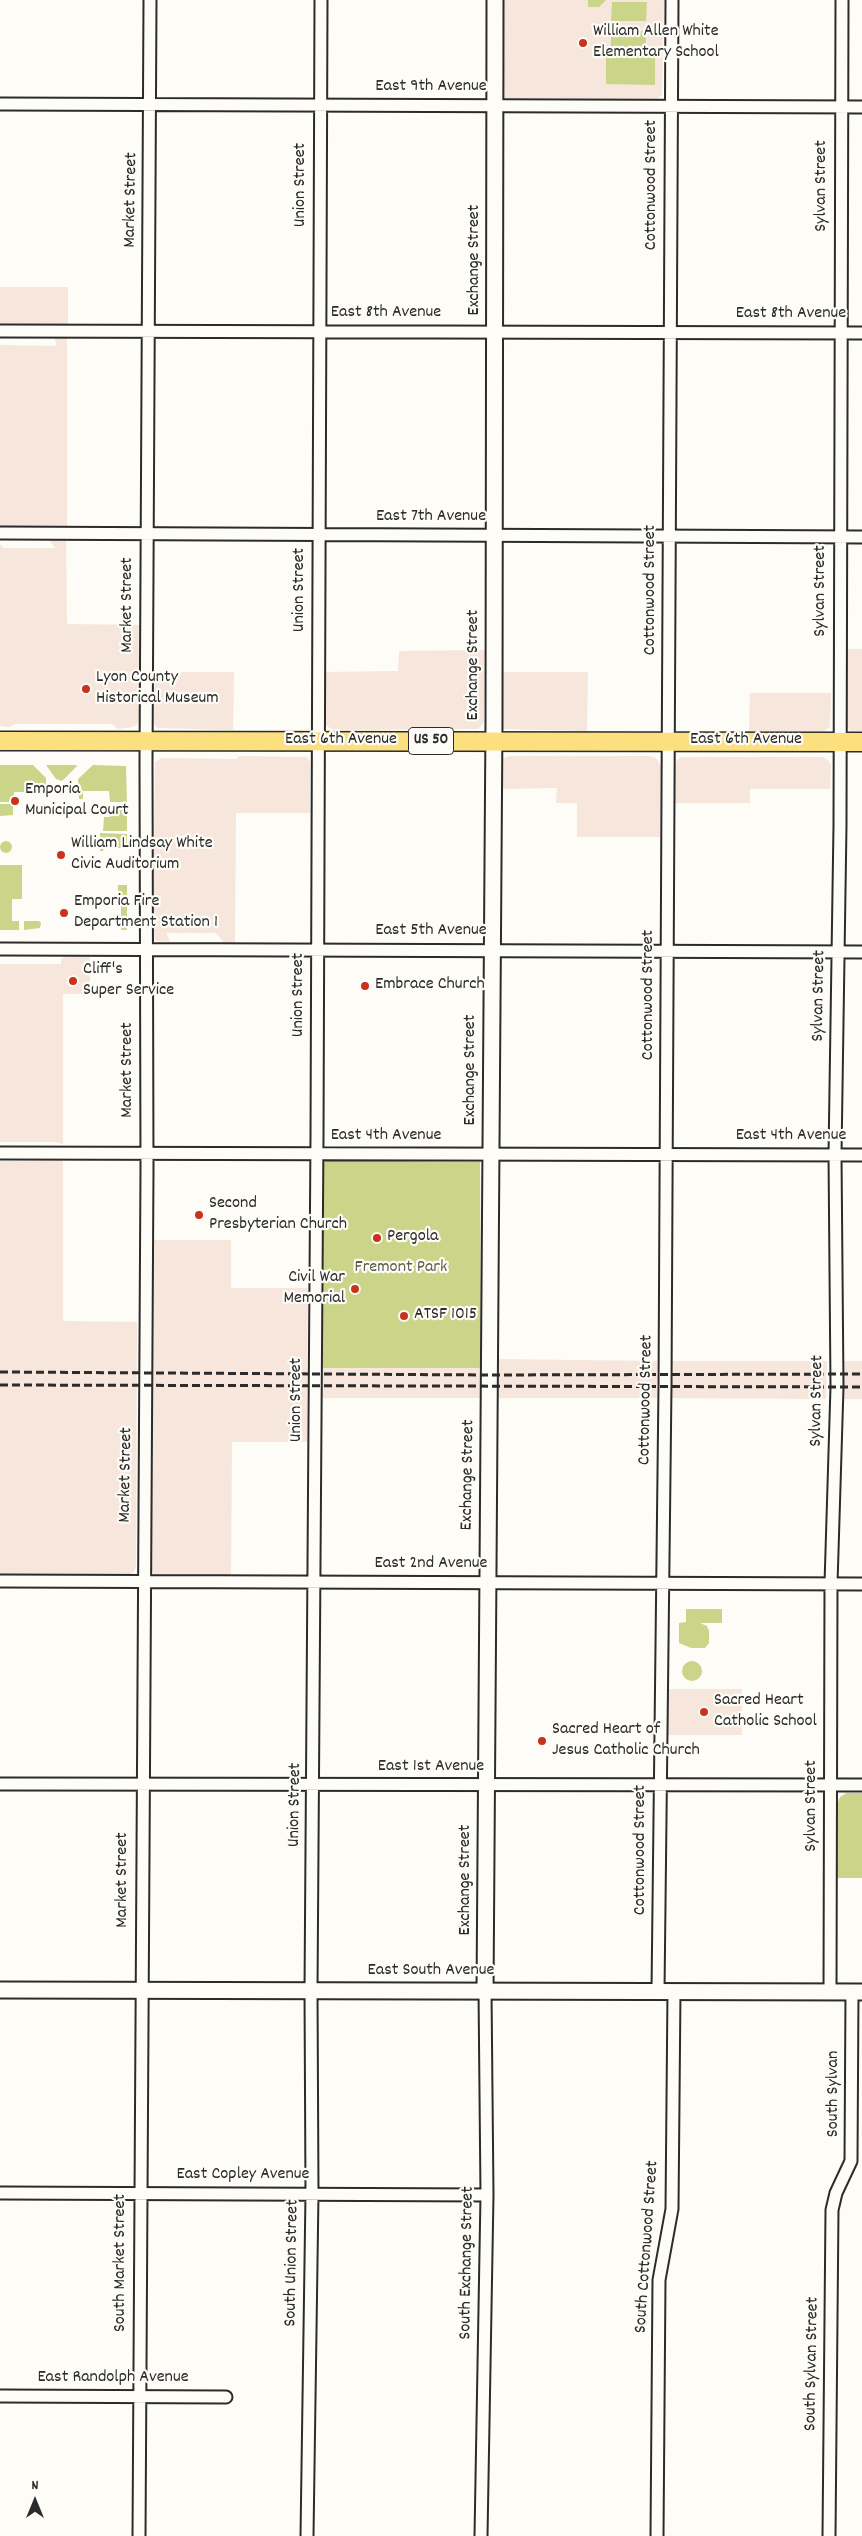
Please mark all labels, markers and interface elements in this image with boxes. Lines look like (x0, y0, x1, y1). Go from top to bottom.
place label: William Allen White Elementary School (593, 22, 719, 64)
marker: William Allen White Elementary School (577, 37, 589, 49)
street label: East 9th Avenue (375, 77, 487, 99)
street label: Cottonwood Street (642, 120, 664, 250)
street label: Sylvan Street (812, 140, 834, 232)
street label: Union Street (291, 143, 313, 227)
street label: Market Street (120, 152, 144, 248)
street label: Exchange Street (465, 205, 487, 315)
street label: East 8th Avenue (331, 303, 441, 325)
street label: East 8th Avenue (736, 304, 846, 326)
street label: East 7th Avenue (376, 507, 486, 529)
street label: Cottonwood Street (641, 525, 663, 655)
street label: Sylvan Street (811, 545, 833, 637)
street label: Union Street (290, 548, 312, 632)
street label: Market Street (118, 557, 140, 653)
street label: Exchange Street (464, 610, 486, 720)
place label: Lyon County Historical Museum (96, 668, 219, 711)
marker: Lyon County Historical Museum (80, 683, 92, 695)
road number: US 50 (408, 728, 454, 754)
street label: East 6th Avenue (285, 730, 397, 752)
street label: East 6th Avenue (690, 730, 802, 752)
place label: Emporia Municipal Court (25, 780, 129, 822)
marker: Emporia Municipal Court (9, 795, 21, 807)
place label: William Lindsay White Civic Auditorium (71, 834, 213, 876)
marker: William Lindsay White Civic Auditorium (55, 849, 67, 861)
place label: Emporia Fire Department Station 1 (74, 892, 218, 934)
marker: Emporia Fire Department Station 1 (58, 907, 70, 919)
street label: East 5th Avenue (375, 921, 487, 943)
street label: Cottonwood Street (639, 930, 661, 1060)
street label: Sylvan Street (808, 950, 832, 1042)
street label: Union Street (289, 953, 311, 1037)
place label: Cliff's Super Service (83, 960, 174, 1002)
marker: Cliff's Super Service (67, 975, 79, 987)
place label: Embrace Church (375, 975, 485, 997)
marker: Embrace Church (359, 980, 371, 992)
street label: Exchange Street (461, 1015, 483, 1125)
street label: Market Street (118, 1022, 140, 1118)
street label: East 4th Avenue (331, 1126, 441, 1148)
street label: East 4th Avenue (736, 1126, 846, 1148)
place label: Second Presbyterian Church (209, 1194, 347, 1236)
marker: Second Presbyterian Church (193, 1209, 205, 1221)
place label: Pergola (387, 1227, 438, 1249)
marker: Pergola (371, 1232, 383, 1244)
park label: Fremont Park (355, 1258, 447, 1280)
place label: Civil War Memorial (283, 1268, 345, 1310)
marker: Civil War Memorial (349, 1283, 361, 1295)
place label: ATSF 1015 (414, 1305, 477, 1327)
marker: ATSF 1015 (398, 1310, 410, 1322)
street label: Cottonwood Street (635, 1335, 659, 1465)
street label: Sylvan Street (806, 1355, 830, 1447)
street label: Union Street (287, 1358, 309, 1442)
street label: Exchange Street (457, 1419, 481, 1531)
street label: Market Street (115, 1427, 139, 1523)
street label: East 2nd Avenue (375, 1554, 487, 1576)
place label: Sacred Heart Catholic School (714, 1691, 817, 1734)
marker: Sacred Heart Catholic School (698, 1706, 710, 1718)
place label: Sacred Heart of Jesus Catholic Church (552, 1720, 700, 1762)
marker: Sacred Heart of Jesus Catholic Church (536, 1735, 548, 1747)
street label: East 1st Avenue (378, 1757, 484, 1779)
street label: Sylvan Street (802, 1760, 824, 1852)
street label: Union Street (284, 1763, 308, 1847)
street label: Cottonwood Street (631, 1785, 653, 1915)
street label: Exchange Street (456, 1825, 478, 1935)
street label: Market Street (113, 1832, 135, 1928)
street label: East South Avenue (368, 1961, 494, 1983)
street label: South Sylvan (824, 2051, 846, 2137)
street label: South Cottonwood Street (631, 2160, 665, 2334)
street label: East Copley Avenue (176, 2165, 310, 2187)
street label: South Exchange Street (456, 2186, 480, 2340)
street label: South Market Street (111, 2194, 133, 2332)
street label: South Union Street (281, 2199, 305, 2327)
street label: South Sylvan Street (801, 2297, 825, 2431)
street label: East Randolph Avenue (37, 2368, 189, 2390)
north arrow (10, 2476, 60, 2526)
text: N (32, 2476, 38, 2496)

